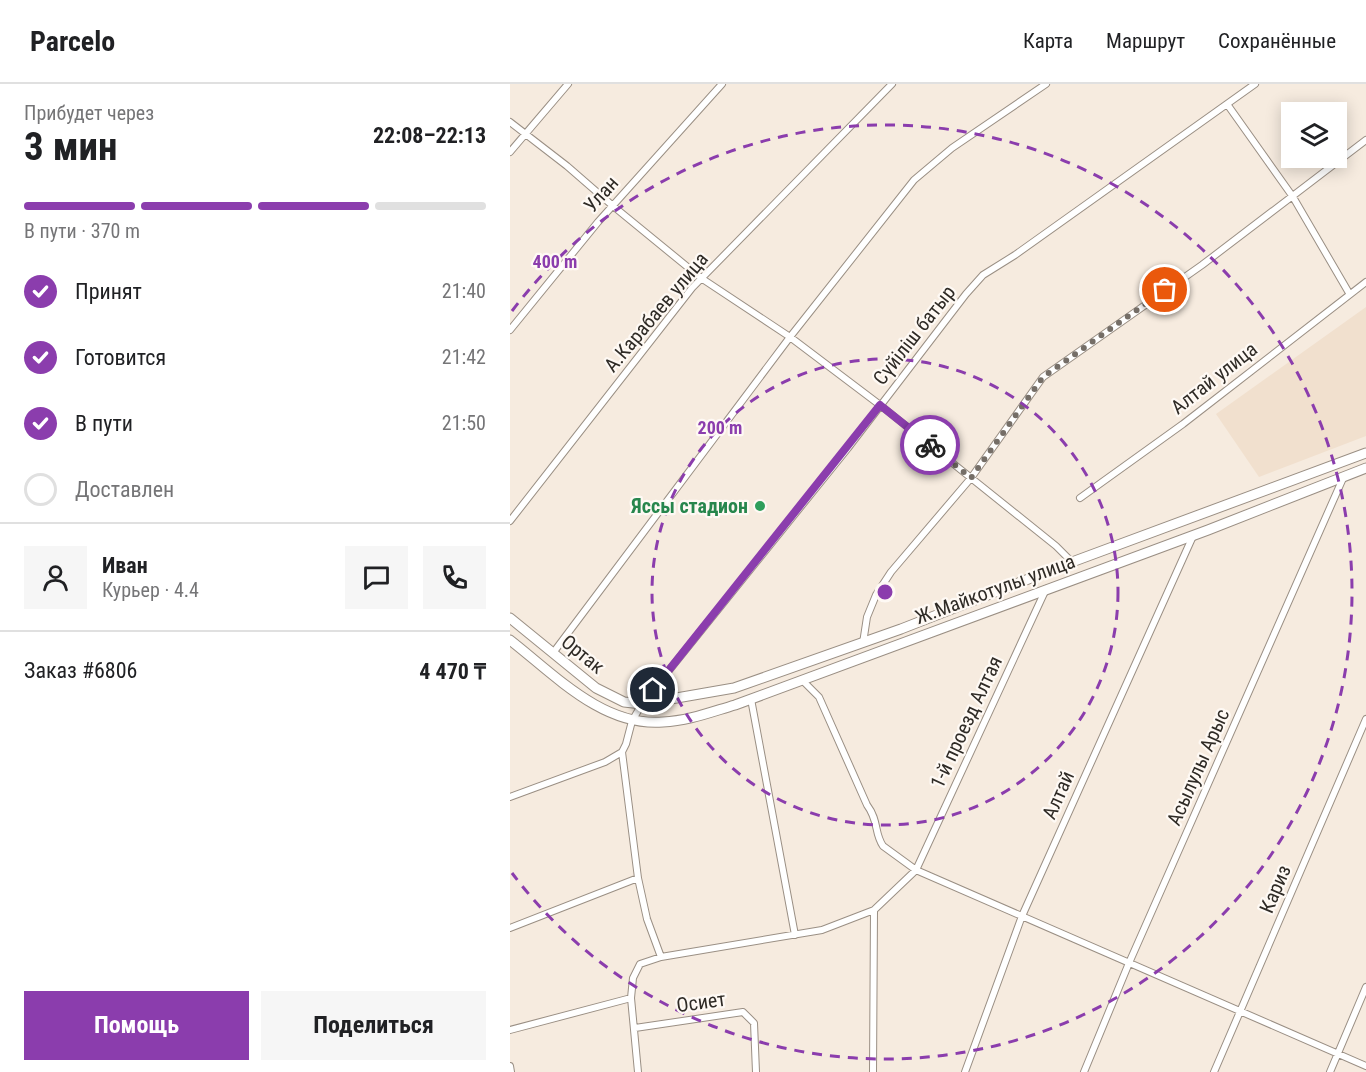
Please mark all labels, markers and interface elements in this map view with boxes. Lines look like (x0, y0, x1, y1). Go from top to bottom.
text: Parcelo (30, 25, 115, 58)
text: Карта (1023, 29, 1073, 53)
text: Маршрут (1106, 29, 1185, 53)
text: Сохранённые (1218, 29, 1336, 53)
text: Прибудет через (24, 101, 154, 125)
map controls (1281, 102, 1347, 168)
button: layers (1281, 102, 1347, 168)
text: 22:08–22:13 (373, 123, 486, 148)
text: 3 мин (24, 124, 118, 170)
street label: Улан (579, 171, 623, 217)
text: В пути · 370 m (24, 219, 140, 243)
street label: А.Карабаев улица (599, 247, 713, 377)
text: 400 m (533, 251, 577, 272)
pin (1139, 264, 1190, 315)
icon: bag (1148, 273, 1181, 306)
icon: check (24, 275, 57, 308)
text: Принят (75, 279, 142, 304)
text: 21:40 (442, 279, 486, 303)
street label: Сүйіліш батыр (868, 281, 960, 389)
street label: Алтай улица (1166, 337, 1262, 419)
icon: check (24, 341, 57, 374)
text: Готовится (75, 345, 166, 370)
text: 21:42 (442, 345, 486, 369)
icon: check (24, 407, 57, 440)
text: В пути (75, 411, 133, 436)
text: 21:50 (442, 411, 486, 435)
courier (900, 415, 960, 475)
text: 200 m (698, 417, 742, 438)
icon: bike (914, 429, 947, 462)
text: Доставлен (75, 477, 174, 502)
place label: Яссы стадион (630, 494, 748, 518)
marker: Яссы стадион (753, 499, 767, 513)
button: person (24, 546, 87, 609)
button: chat (345, 546, 408, 609)
button: phone (423, 546, 486, 609)
street label: Ж.Майкотулы улица (912, 549, 1078, 629)
text: Иван (102, 553, 148, 578)
text: Курьер · 4.4 (102, 578, 199, 602)
centre of rings (875, 582, 895, 602)
street label: Ортак (557, 629, 610, 679)
street label: 1-й проезд Алтая (925, 652, 1007, 792)
text: Заказ #6806 (24, 658, 137, 683)
text: 4 470 ₸ (419, 659, 486, 684)
pin (627, 664, 678, 715)
icon: home (636, 673, 669, 706)
street label: Асылулы Арыс (1162, 705, 1234, 829)
street label: Алтай (1037, 767, 1079, 823)
street label: Кариз (1254, 861, 1296, 917)
street label: Осиет (675, 987, 727, 1017)
button: Помощь (24, 991, 249, 1060)
button: Поделиться (261, 991, 486, 1060)

